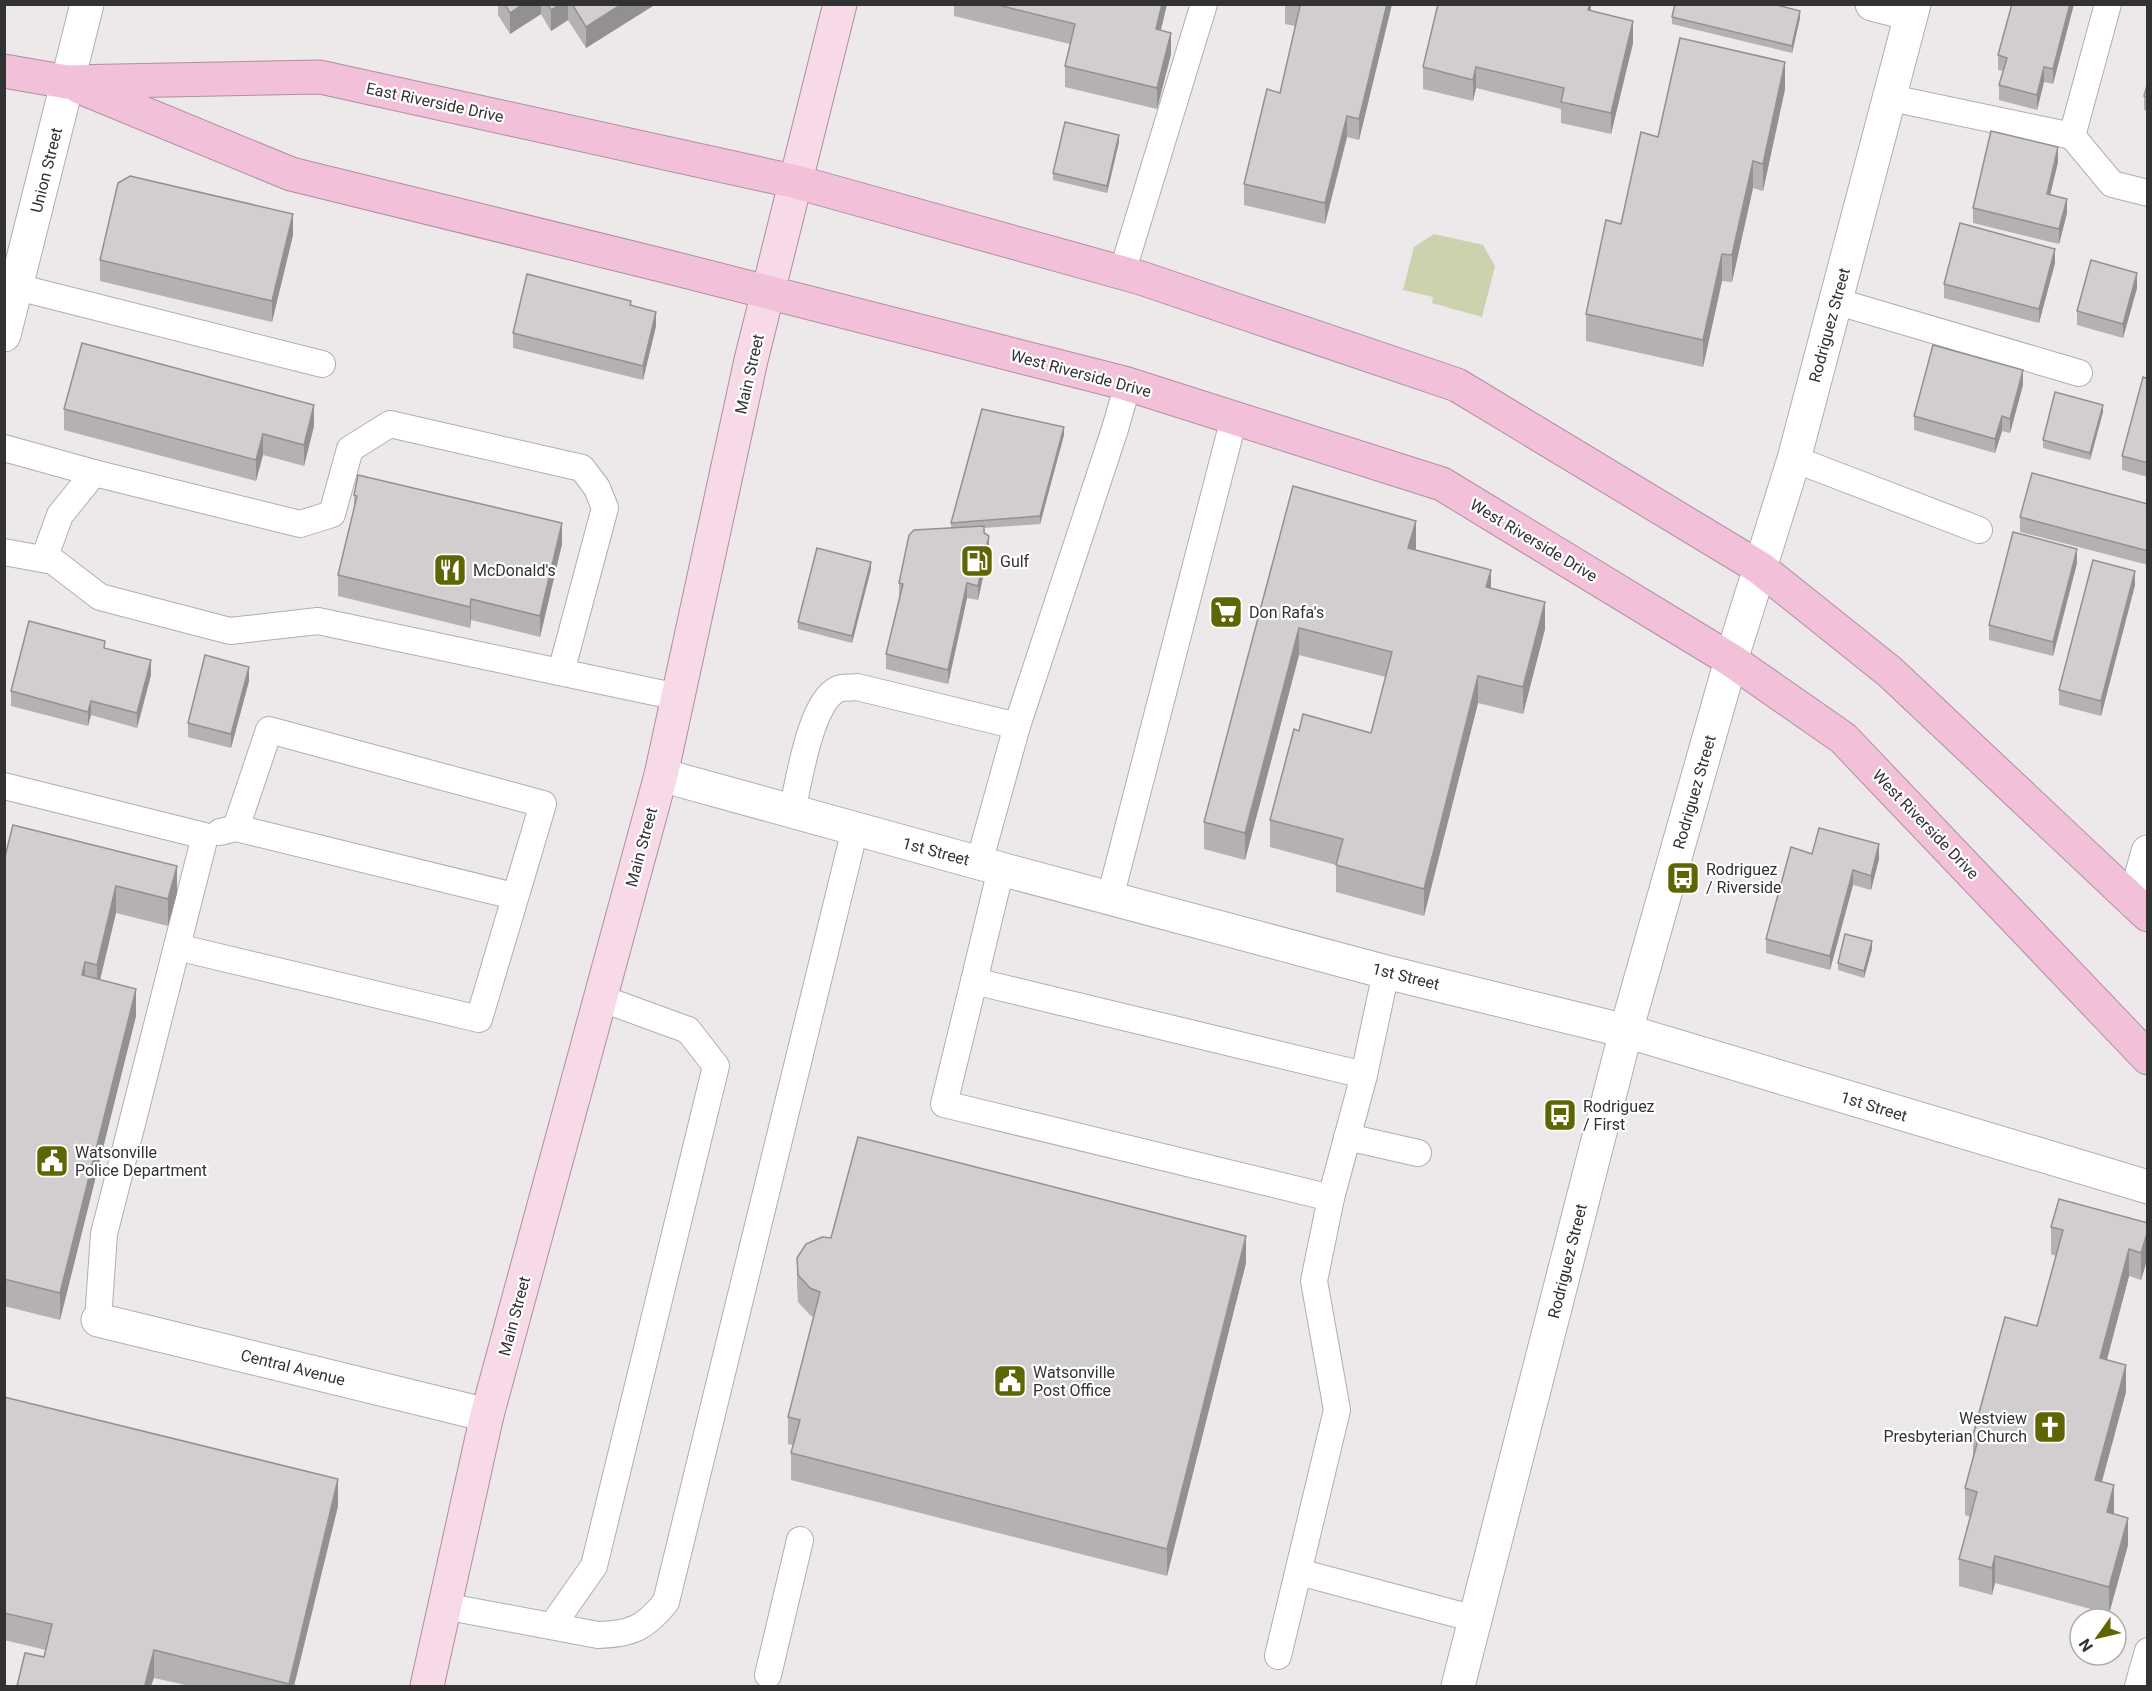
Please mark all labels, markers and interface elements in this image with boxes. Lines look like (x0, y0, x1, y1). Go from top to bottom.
street label: East Riverside Drive (364, 79, 505, 126)
street label: Union Street (27, 125, 66, 215)
street label: Rodriguez Street (1805, 266, 1854, 384)
street label: Main Street (731, 332, 768, 416)
street label: West Riverside Drive (1008, 346, 1153, 401)
street label: West Riverside Drive (1467, 495, 1601, 586)
fuel station icon: Gulf (959, 543, 995, 579)
restaurant icon: McDonald's (432, 552, 468, 588)
place label: Gulf (1000, 552, 1030, 571)
place label: McDonald's (473, 561, 556, 580)
supermarket icon: Don Rafa's (1208, 594, 1244, 630)
place label: Don Rafa's (1249, 603, 1324, 622)
street label: Rodriguez Street (1669, 733, 1720, 851)
street label: West Riverside Drive (1869, 766, 1983, 883)
street label: Main Street (622, 805, 661, 889)
street label: 1st Street (900, 833, 971, 870)
bus stop icon: Rodriguez / Riverside (1665, 860, 1701, 896)
place label: Rodriguez / Riverside (1706, 860, 1782, 897)
street label: 1st Street (1370, 959, 1441, 994)
street label: 1st Street (1838, 1087, 1909, 1126)
bus stop icon: Rodriguez / First (1542, 1097, 1578, 1133)
place label: Rodriguez / First (1583, 1097, 1655, 1134)
public building icon: Watsonville Police Department (34, 1143, 70, 1179)
place label: Watsonville Police Department (75, 1143, 207, 1180)
street label: Rodriguez Street (1544, 1202, 1591, 1321)
street label: Main Street (495, 1274, 534, 1358)
street label: Central Avenue (239, 1345, 347, 1390)
public building icon: Watsonville Post Office (992, 1363, 1028, 1399)
place label: Watsonville Post Office (1033, 1363, 1115, 1400)
place label: Westview Presbyterian Church (1883, 1409, 2027, 1446)
church icon: Westview Presbyterian Church (2032, 1409, 2068, 1445)
north arrow (2068, 1607, 2128, 1667)
text: N (2075, 1635, 2097, 1655)

